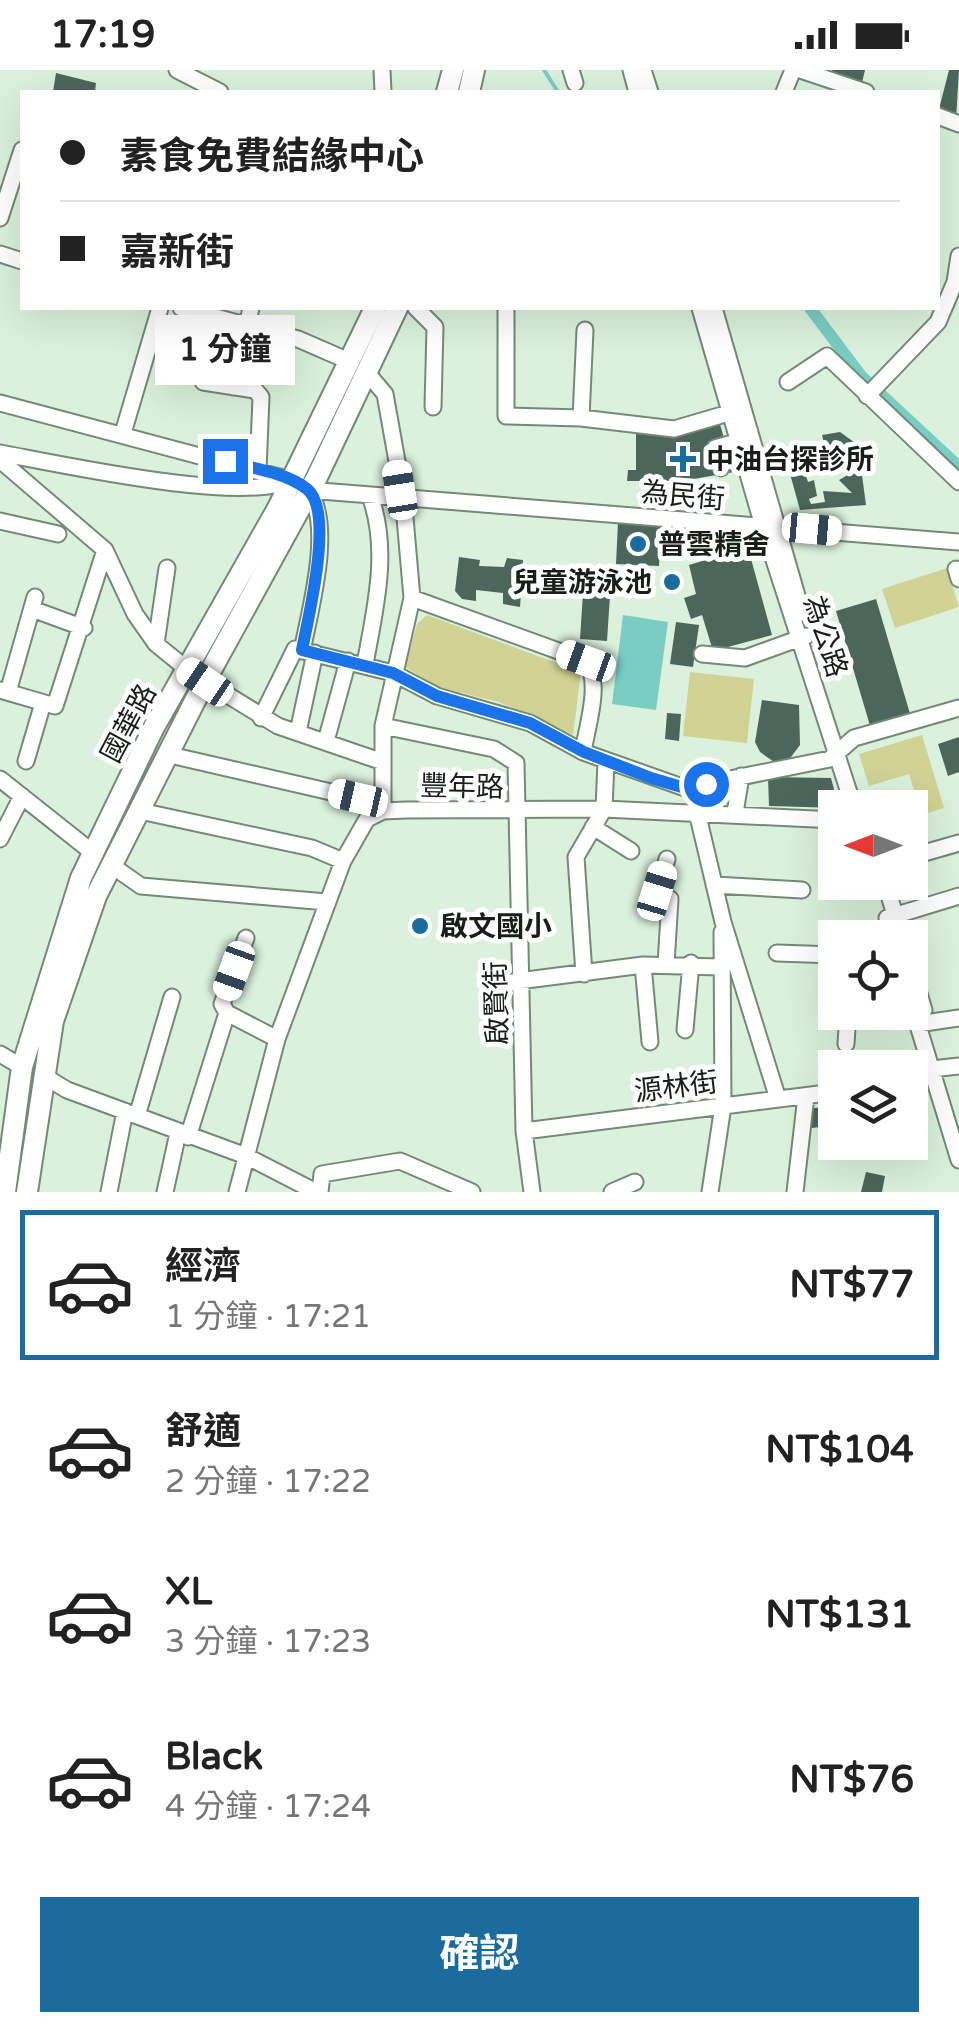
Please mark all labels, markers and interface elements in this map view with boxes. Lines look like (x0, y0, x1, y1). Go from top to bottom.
text: 17:19 (50, 12, 155, 58)
text: 素食免費結緣中心 (120, 134, 424, 180)
text: 嘉新街 (120, 230, 234, 276)
callout: 1 分鐘 (155, 316, 295, 386)
text: 1 分鐘 (179, 331, 271, 369)
route end (203, 439, 248, 484)
place label: 中油台探診所 (706, 443, 874, 477)
marker: 中油台探診所 (670, 446, 696, 472)
car (380, 458, 420, 522)
street label: 為民街 (640, 475, 726, 517)
car (781, 511, 843, 547)
place label: 普雲精舍 (658, 528, 770, 562)
marker: 普雲精舍 (627, 533, 649, 555)
place label: 兒童游泳池 (512, 566, 652, 600)
marker: 兒童游泳池 (661, 571, 683, 593)
street label: 為公路 (796, 591, 854, 682)
car (553, 637, 619, 685)
car (172, 653, 238, 711)
street label: 國華路 (94, 678, 164, 769)
route start (684, 762, 729, 807)
street label: 豐年路 (420, 769, 504, 805)
car (325, 777, 391, 819)
north arrow (818, 790, 928, 900)
map controls (818, 790, 928, 1160)
car (634, 858, 680, 924)
place label: 啟文國小 (440, 910, 552, 944)
marker: 啟文國小 (409, 915, 431, 937)
button: locate (818, 920, 928, 1030)
car (210, 938, 258, 1004)
street label: 啟賢街 (479, 960, 515, 1046)
button: layers (818, 1050, 928, 1160)
street label: 源林街 (632, 1065, 720, 1109)
icon: car (45, 1240, 135, 1330)
text: 經濟 (165, 1244, 241, 1290)
text: NT$77 (789, 1262, 914, 1308)
text: 1 分鐘 · 17:21 (165, 1298, 371, 1336)
icon: car (45, 1405, 135, 1495)
text: 舒適 (165, 1409, 241, 1455)
text: NT$104 (765, 1427, 914, 1473)
text: 2 分鐘 · 17:22 (165, 1463, 371, 1501)
text: XL (165, 1569, 212, 1615)
icon: car (45, 1570, 135, 1660)
text: NT$131 (765, 1592, 914, 1638)
text: 3 分鐘 · 17:23 (165, 1623, 371, 1661)
text: Black (165, 1734, 263, 1780)
icon: car (45, 1735, 135, 1825)
text: NT$76 (789, 1757, 914, 1803)
text: 4 分鐘 · 17:24 (165, 1788, 371, 1826)
button: 確認 (40, 1897, 919, 2012)

